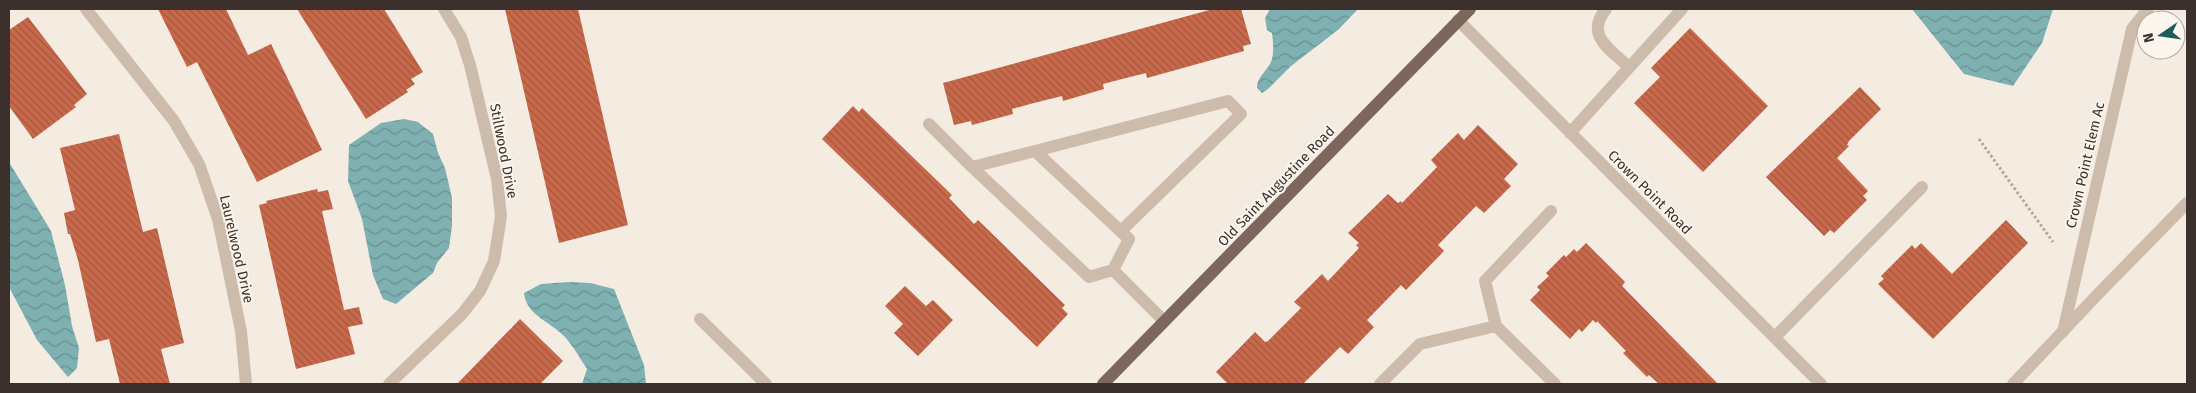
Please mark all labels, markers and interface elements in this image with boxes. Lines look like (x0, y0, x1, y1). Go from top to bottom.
north arrow (2136, 10, 2186, 60)
text: N (2139, 31, 2158, 44)
street label: Crown Point Elem Ac (2063, 100, 2108, 230)
street label: Stillwood Drive (486, 102, 521, 200)
street label: Old Saint Augustine Road (1214, 123, 1338, 250)
street label: Crown Point Road (1604, 147, 1695, 238)
street label: Laurelwood Drive (216, 193, 257, 305)

